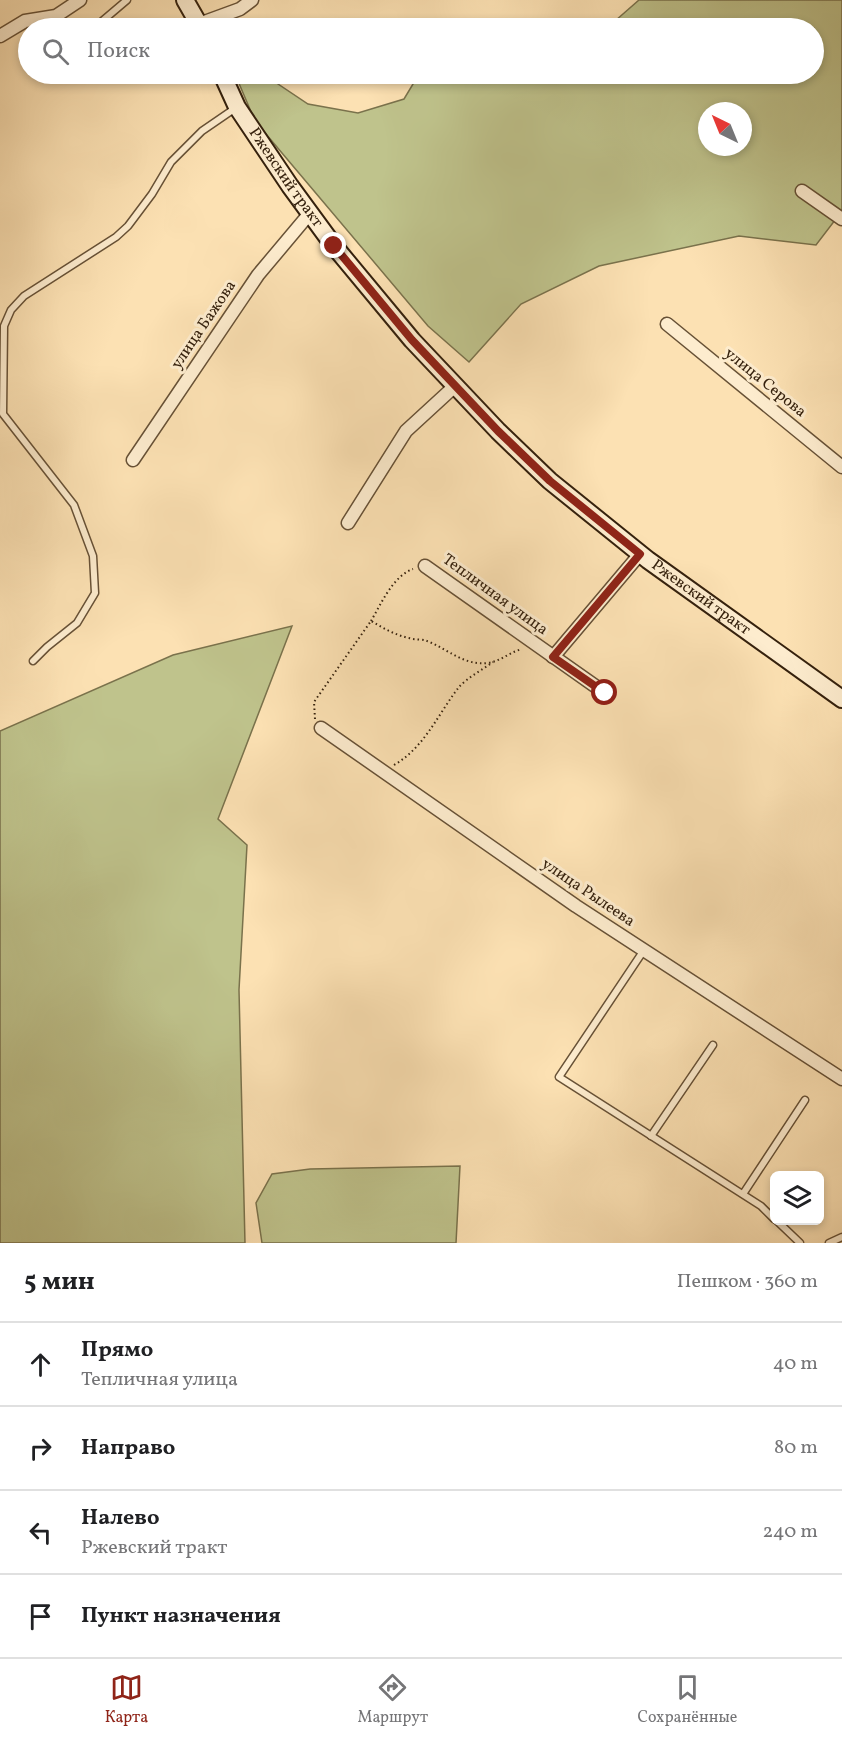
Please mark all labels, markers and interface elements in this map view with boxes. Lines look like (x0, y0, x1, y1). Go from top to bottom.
search box (18, 18, 824, 84)
icon: search (39, 35, 72, 68)
text: Поиск (87, 36, 150, 67)
north arrow (698, 102, 752, 156)
street label: Ржевский тракт (243, 123, 328, 232)
route end (320, 232, 346, 258)
street label: улица Бажова (166, 276, 242, 374)
street label: улица Серова (719, 343, 811, 423)
street label: Тепличная улица (438, 549, 552, 641)
street label: Ржевский тракт (647, 555, 755, 641)
route start (591, 679, 617, 705)
street label: улица Рылеева (537, 854, 639, 932)
map controls (770, 1171, 824, 1225)
button: layers (770, 1171, 824, 1225)
text: 5 мин (24, 1264, 95, 1300)
text: Пешком · 360 m (677, 1268, 818, 1296)
text: Прямо (81, 1335, 153, 1366)
icon: ahead (24, 1348, 57, 1381)
text: 40 m (773, 1350, 818, 1378)
text: Тепличная улица (81, 1366, 238, 1394)
icon: right (24, 1432, 57, 1465)
text: Направо (81, 1433, 175, 1464)
text: 80 m (774, 1434, 818, 1462)
text: Налево (81, 1503, 160, 1534)
icon: left (24, 1516, 57, 1549)
text: 240 m (763, 1518, 818, 1546)
text: Ржевский тракт (81, 1534, 227, 1562)
icon: arrive (24, 1600, 57, 1633)
text: Пункт назначения (81, 1601, 281, 1632)
tab: Карта (105, 1671, 148, 1729)
tab: Маршрут (357, 1671, 428, 1729)
tab: Сохранённые (637, 1671, 737, 1729)

